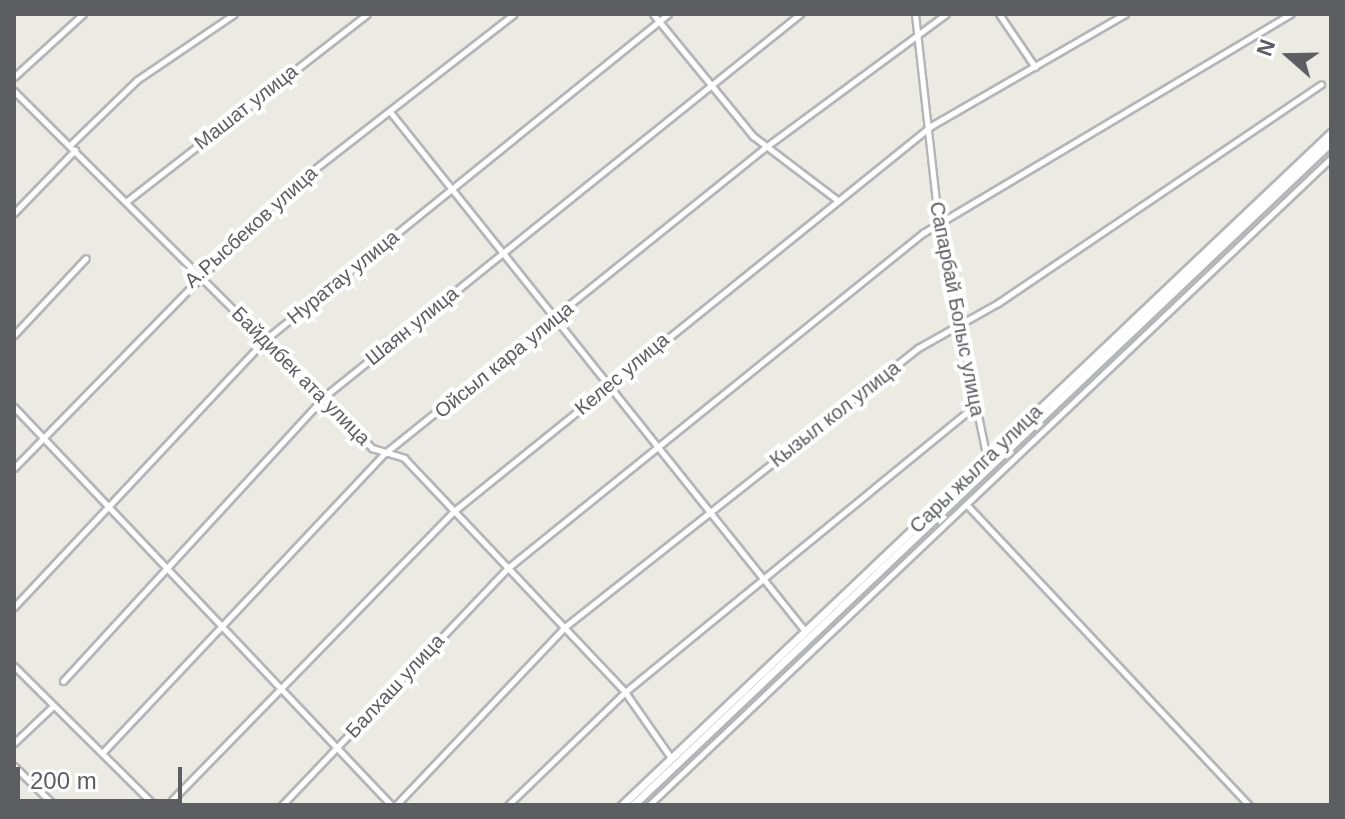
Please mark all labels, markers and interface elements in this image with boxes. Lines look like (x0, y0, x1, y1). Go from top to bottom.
north arrow (1249, 16, 1329, 96)
text: N (1252, 36, 1280, 59)
street label: Машат улица (190, 59, 302, 155)
street label: А.Рысбеков улица (180, 161, 322, 293)
street label: Сапарбай Болыс улица (924, 200, 990, 418)
street label: Нуратау улица (282, 225, 404, 329)
street label: Шаян улица (361, 281, 463, 371)
street label: Ойсыл кара улица (430, 297, 578, 423)
street label: Байдибек ата улица (227, 302, 375, 450)
street label: Келес улица (570, 328, 674, 420)
street label: Кызыл кол улица (765, 356, 905, 472)
street label: Сары жылга улица (905, 400, 1047, 538)
street label: Балхаш улица (341, 629, 449, 743)
scale bar (20, 751, 186, 801)
text: 200 m (30, 767, 97, 794)

